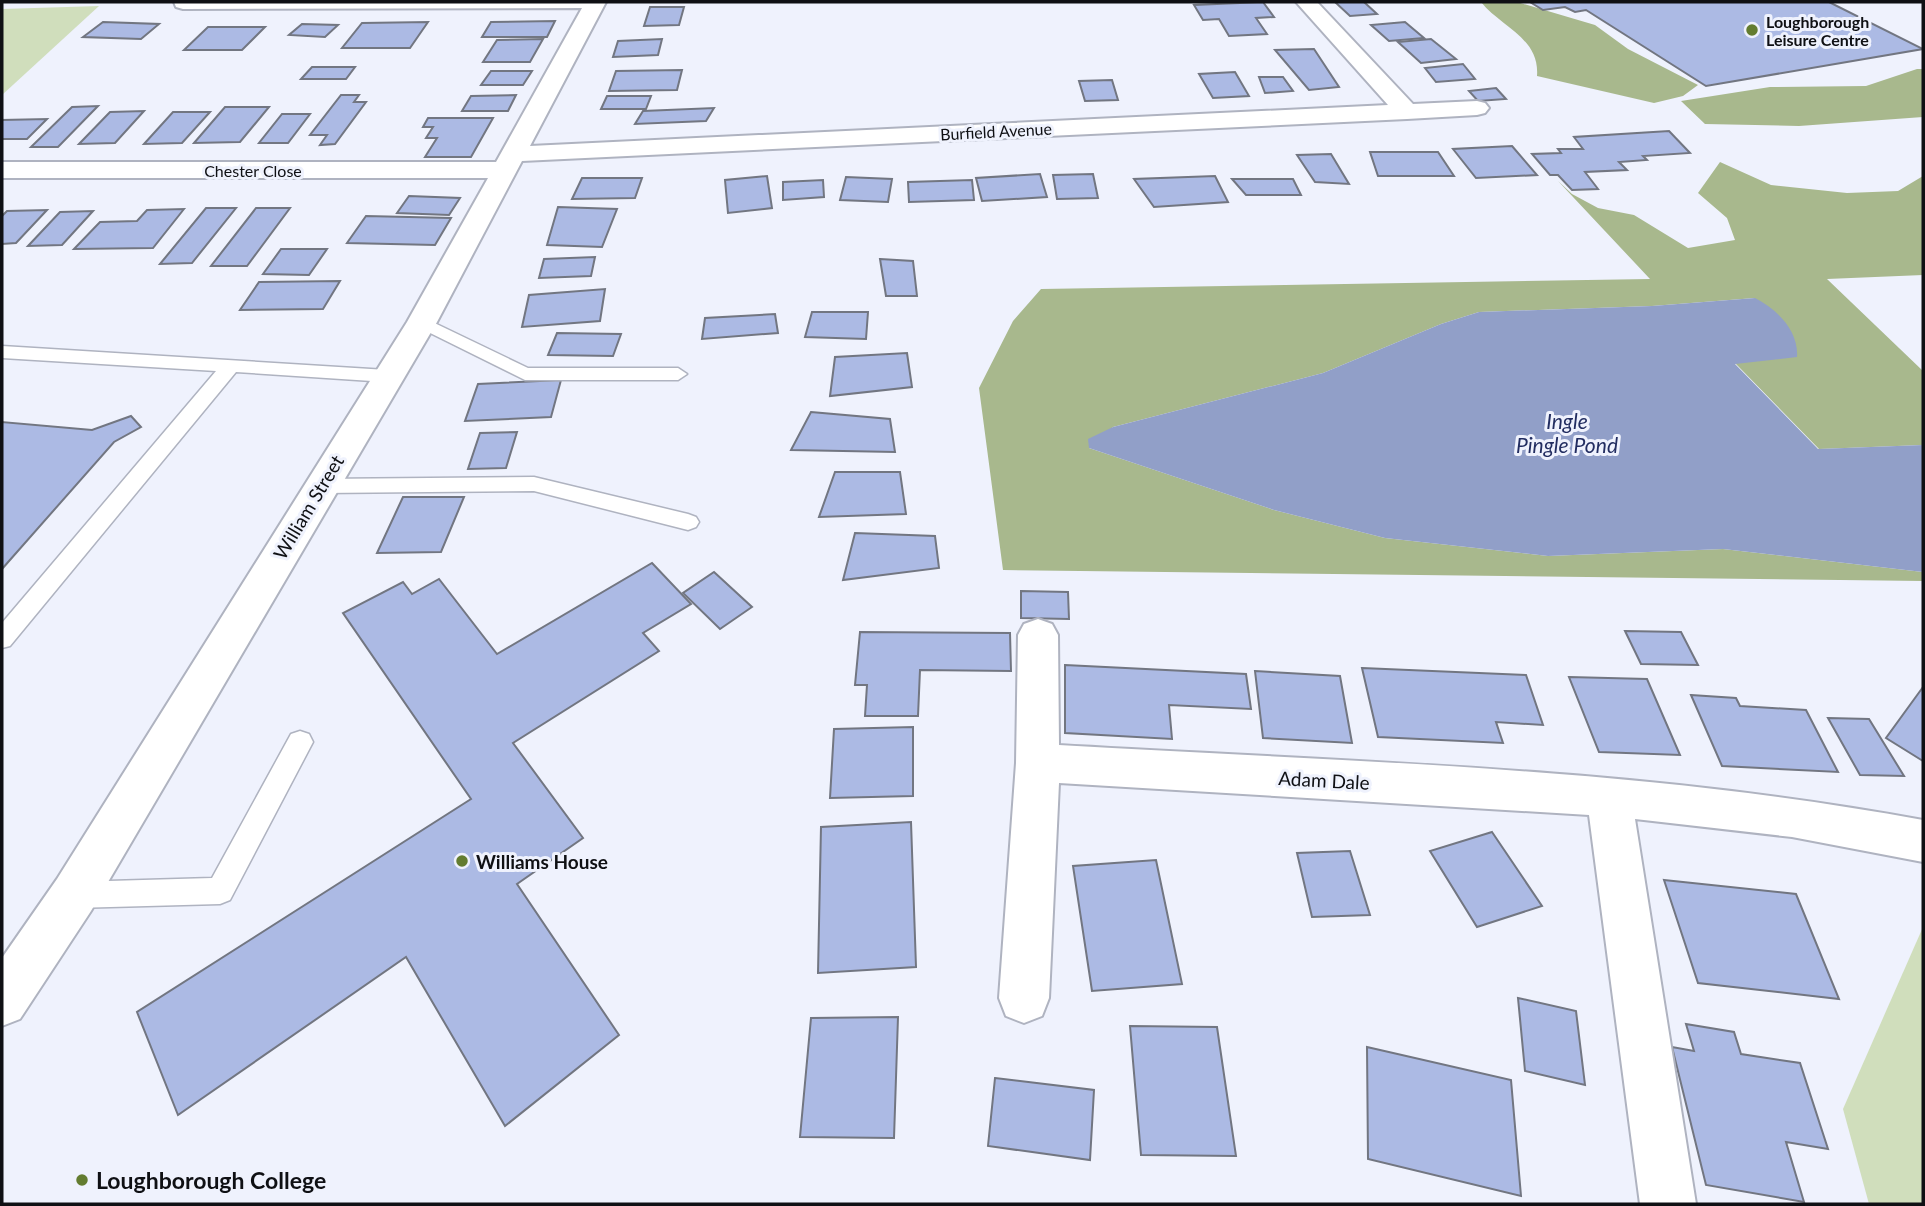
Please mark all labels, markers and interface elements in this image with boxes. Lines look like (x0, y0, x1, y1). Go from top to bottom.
place label: Loughborough Leisure Centre (1766, 12, 1869, 49)
marker: Loughborough Leisure Centre (1744, 22, 1760, 38)
street label: Burfield Avenue (940, 119, 1052, 143)
street label: Chester Close (204, 161, 302, 180)
water label: Ingle Pingle Pond (1516, 408, 1618, 457)
street label: William Street (268, 450, 348, 563)
street label: Adam Dale (1278, 766, 1370, 794)
place label: Williams House (476, 850, 608, 873)
marker: Williams House (454, 853, 470, 869)
place label: Loughborough College (96, 1166, 326, 1194)
marker: Loughborough College (74, 1172, 90, 1188)

